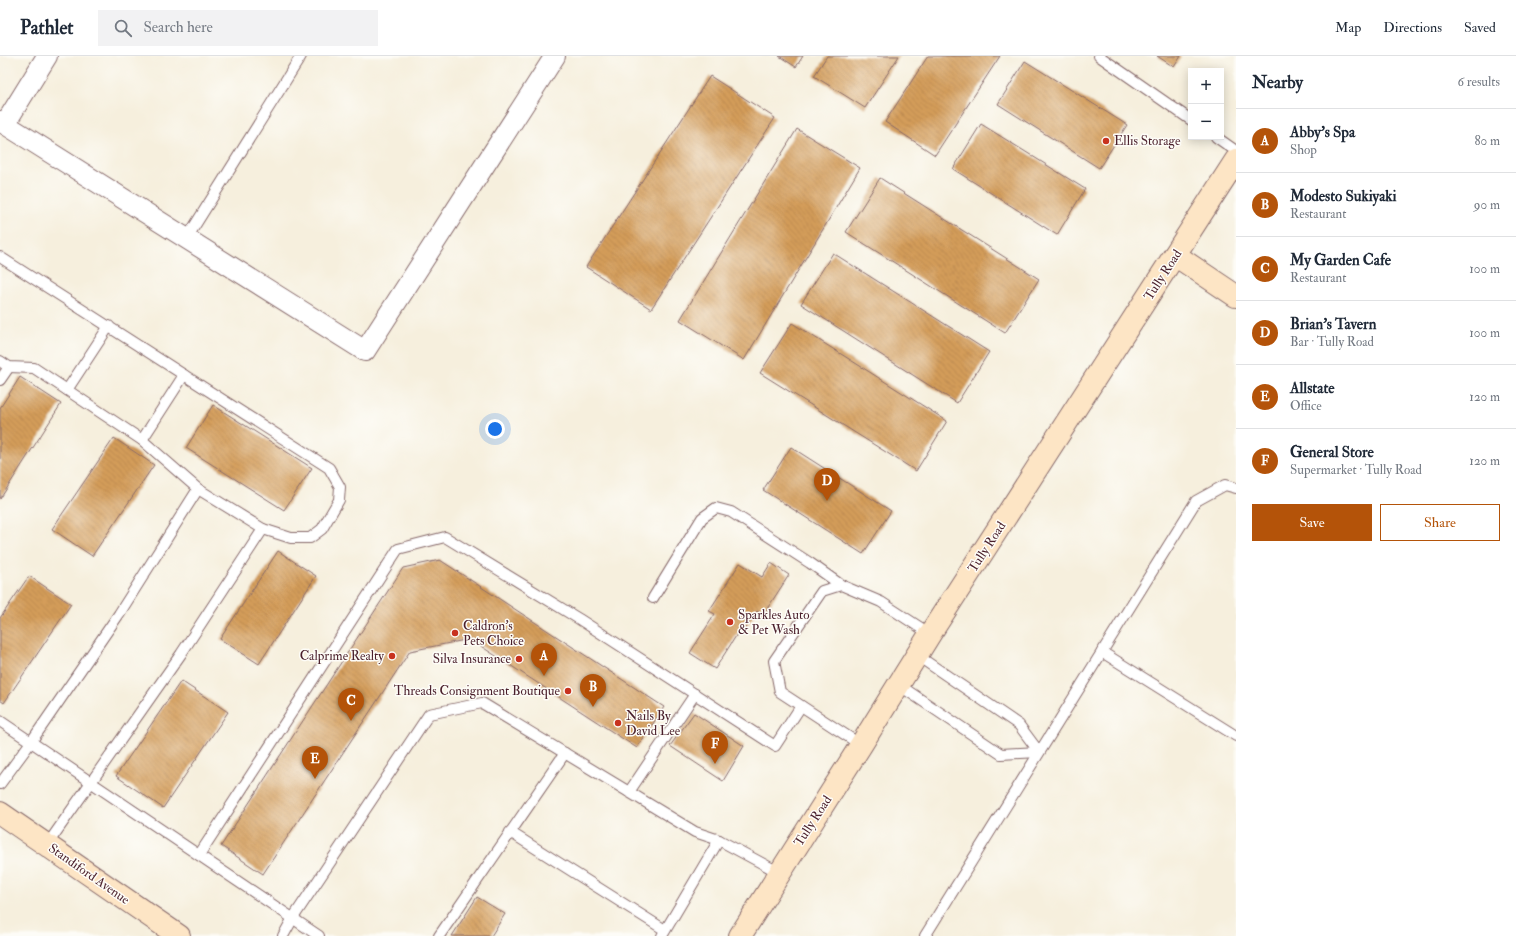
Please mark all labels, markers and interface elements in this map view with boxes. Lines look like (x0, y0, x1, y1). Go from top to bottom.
search box (98, 10, 378, 46)
text: Pathlet (20, 16, 74, 40)
icon: search (112, 17, 134, 39)
text: Search here (144, 18, 213, 37)
text: Map (1335, 19, 1361, 36)
text: Directions (1383, 19, 1442, 36)
text: Saved (1464, 19, 1496, 36)
map controls (1188, 68, 1224, 140)
button: + (1188, 68, 1224, 104)
text: Nearby (1252, 72, 1303, 93)
text: 6 results (1457, 74, 1500, 90)
button: − (1188, 104, 1224, 140)
text: Abby's Spa (1290, 123, 1355, 142)
place label: Ellis Storage (1114, 133, 1181, 149)
text: A (1261, 133, 1269, 149)
text: 80 m (1474, 133, 1500, 149)
marker: Ellis Storage (1101, 136, 1111, 146)
text: Shop (1290, 142, 1317, 158)
text: Modesto Sukiyaki (1290, 187, 1397, 206)
text: B (1261, 197, 1269, 213)
text: 90 m (1474, 197, 1500, 213)
text: Restaurant (1290, 206, 1346, 222)
street label: Tully Road (1141, 246, 1186, 304)
text: My Garden Cafe (1290, 251, 1391, 270)
text: C (1260, 261, 1270, 277)
text: 100 m (1469, 261, 1500, 277)
text: Restaurant (1290, 270, 1346, 286)
text: Brian's Tavern (1290, 315, 1376, 334)
text: D (1260, 325, 1270, 341)
text: 100 m (1469, 325, 1500, 341)
text: Bar · Tully Road (1290, 334, 1374, 350)
text: Allstate (1290, 379, 1335, 398)
text: E (1260, 389, 1270, 405)
text: 120 m (1469, 389, 1500, 405)
text: Office (1290, 398, 1322, 414)
your location (485, 419, 505, 439)
text: General Store (1290, 443, 1374, 462)
text: F (1261, 453, 1269, 469)
text: 120 m (1469, 453, 1500, 469)
text: Supermarket · Tully Road (1290, 462, 1422, 478)
pin: D (814, 468, 840, 501)
button: Save (1252, 504, 1372, 541)
button: Share (1380, 504, 1500, 541)
street label: Tully Road (965, 518, 1010, 576)
place label: Sparkles Auto & Pet Wash (738, 607, 809, 638)
marker: Sparkles Auto & Pet Wash (725, 617, 735, 627)
place label: Caldron's Pets Choice (463, 618, 524, 649)
marker: Caldron's Pets Choice (450, 628, 460, 638)
pin: A (531, 643, 557, 676)
place label: Calprime Realty (300, 648, 384, 665)
marker: Calprime Realty (387, 651, 397, 661)
place label: Silva Insurance (433, 651, 512, 667)
marker: Silva Insurance (514, 654, 524, 664)
pin: B (580, 674, 606, 707)
place label: Threads Consignment Boutique (394, 683, 561, 699)
marker: Threads Consignment Boutique (563, 686, 573, 696)
pin: C (338, 688, 364, 721)
place label: Nails By David Lee (626, 708, 681, 739)
marker: Nails By David Lee (613, 718, 623, 728)
pin: F (702, 731, 728, 764)
pin: E (302, 746, 328, 779)
street label: Tully Road (791, 792, 836, 850)
street label: Standiford Avenue (45, 840, 133, 908)

